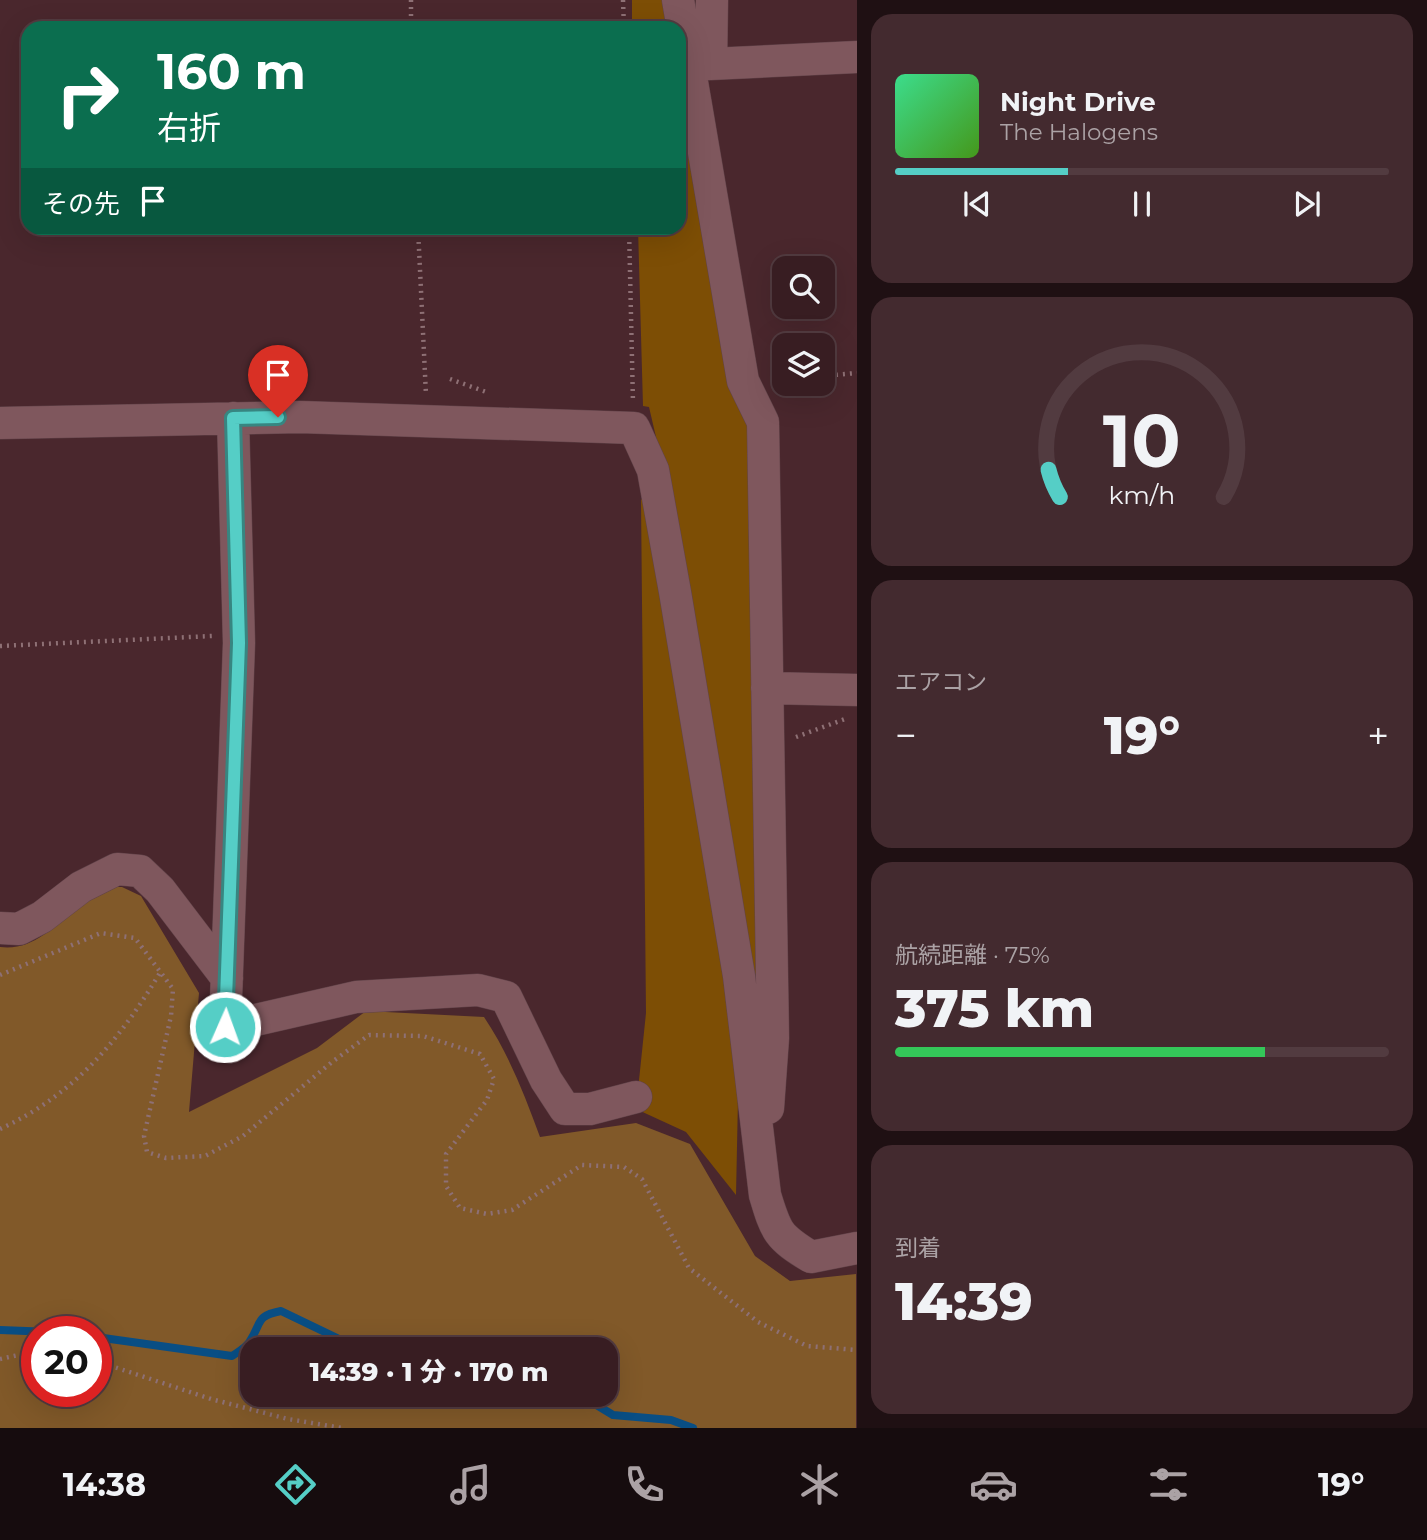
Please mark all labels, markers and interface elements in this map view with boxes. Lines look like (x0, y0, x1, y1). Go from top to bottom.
text: 160 m (157, 42, 306, 101)
icon: right (42, 49, 133, 140)
text: Night Drive (1000, 86, 1156, 118)
text: 右折 (157, 108, 221, 147)
text: The Halogens (1000, 118, 1158, 146)
icon: arrive (134, 182, 172, 220)
icon: previous (958, 185, 996, 223)
icon: pause (1123, 185, 1161, 223)
icon: next (1288, 185, 1326, 223)
text: その先 (42, 188, 120, 220)
map controls (772, 256, 835, 396)
button: search (772, 256, 835, 319)
button: layers (772, 333, 835, 396)
pin (248, 345, 308, 417)
icon: arrive (259, 356, 297, 394)
text: 10 (1103, 398, 1181, 486)
text: km/h (1109, 480, 1175, 510)
text: エアコン (895, 668, 987, 696)
text: 19° (1104, 704, 1180, 767)
text: − (895, 712, 917, 759)
text: + (1367, 712, 1389, 759)
text: 航続距離 · 75% (895, 941, 1050, 969)
text: 375 km (895, 977, 1094, 1040)
position arrow (188, 990, 262, 1064)
text: 到着 (895, 1234, 941, 1262)
text: 14:39 (895, 1270, 1033, 1333)
speed limit sign: 20 (21, 1316, 112, 1407)
text: 14:39 · 1 分 · 170 m (309, 1356, 549, 1388)
icon: directions (271, 1460, 320, 1509)
icon: music (446, 1460, 495, 1509)
icon: phone (620, 1460, 669, 1509)
icon: climate (795, 1460, 844, 1509)
icon: car (969, 1460, 1018, 1509)
icon: filters (1144, 1460, 1193, 1509)
text: 14:38 (63, 1465, 146, 1504)
text: 19° (1318, 1465, 1364, 1504)

